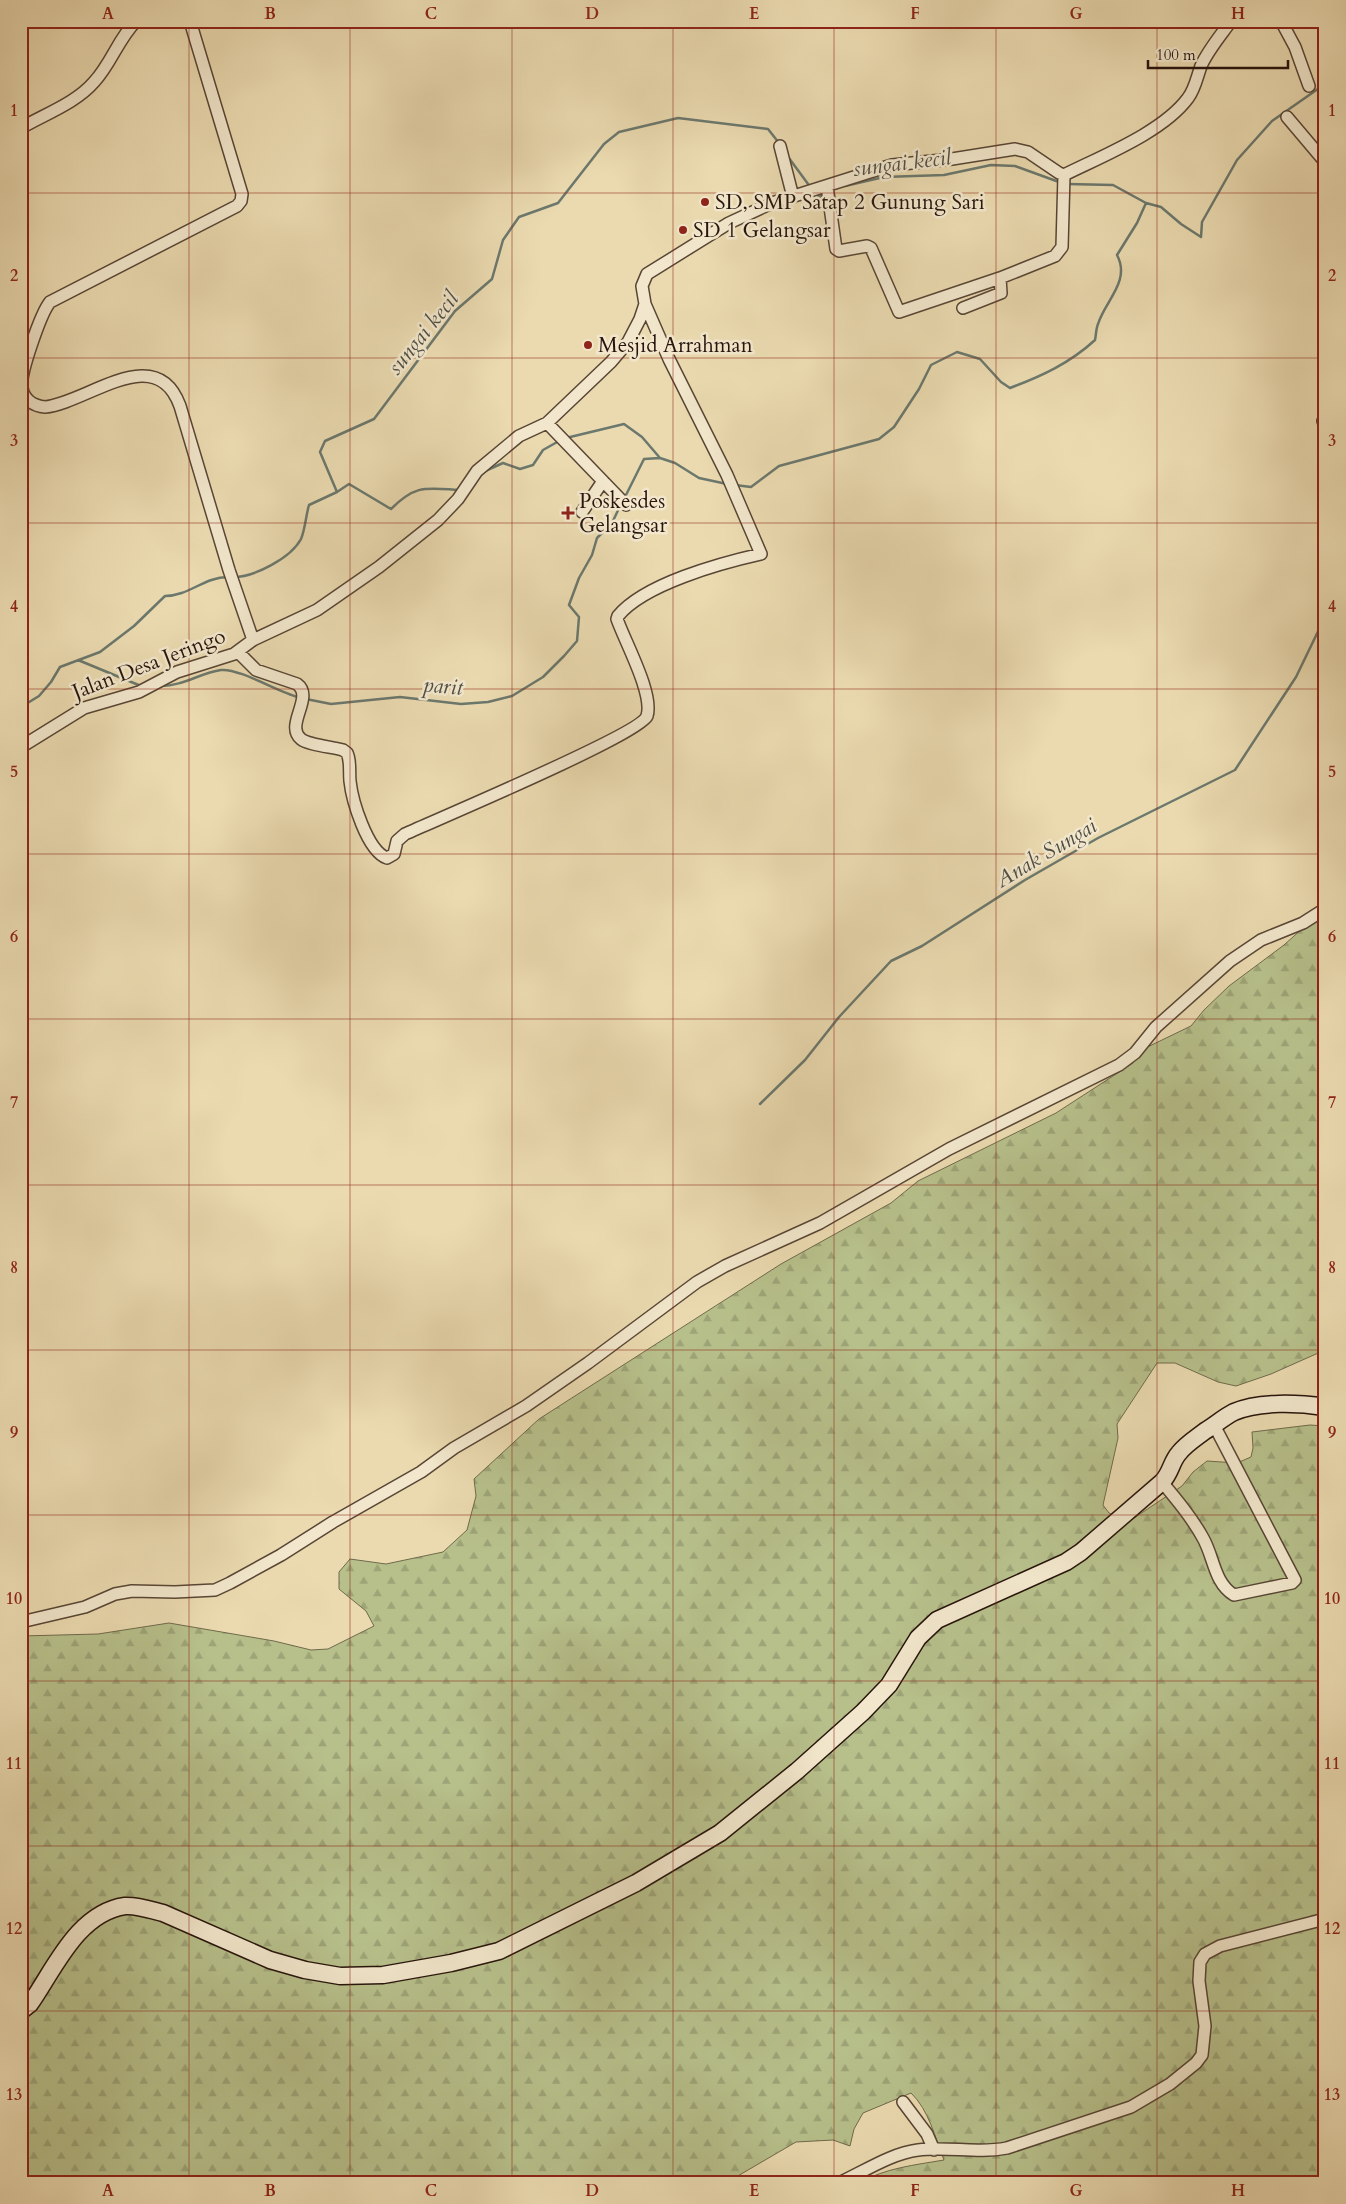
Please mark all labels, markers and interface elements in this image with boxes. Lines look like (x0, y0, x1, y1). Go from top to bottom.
text: A (102, 3, 114, 25)
text: B (264, 3, 276, 25)
text: C (425, 3, 437, 25)
text: D (585, 3, 599, 25)
text: E (749, 3, 759, 25)
text: F (910, 3, 920, 25)
text: G (1069, 3, 1083, 25)
text: H (1231, 3, 1245, 25)
scale bar (1148, 38, 1288, 70)
text: 100 m (1156, 45, 1196, 65)
text: 1 (10, 100, 18, 122)
text: 1 (1328, 100, 1336, 122)
water label: sungai kecil (851, 142, 954, 184)
place label: SD, SMP Satap 2 Gunung Sari (715, 188, 985, 217)
marker: SD, SMP Satap 2 Gunung Sari (699, 196, 711, 208)
place label: SD 1 Gelangsar (693, 216, 831, 245)
marker: SD 1 Gelangsar (677, 224, 689, 236)
text: 2 (10, 265, 18, 287)
text: 2 (1328, 265, 1336, 287)
water label: sungai kecil (380, 284, 466, 381)
place label: Mesjid Arrahman (598, 331, 753, 360)
marker: Mesjid Arrahman (582, 339, 594, 351)
text: 3 (10, 430, 18, 452)
text: 3 (1328, 430, 1336, 452)
place label: Poskesdes Gelangsar (579, 487, 667, 540)
marker: Poskesdes Gelangsar (561, 506, 575, 520)
text: 4 (10, 596, 18, 618)
text: 4 (1328, 596, 1336, 618)
street label: Jalan Desa Jeringo (65, 621, 230, 708)
water label: parit (420, 669, 465, 703)
text: 5 (10, 761, 18, 783)
text: 5 (1328, 761, 1336, 783)
water label: Anak Sungai (989, 810, 1103, 896)
text: 6 (10, 926, 18, 948)
text: 6 (1328, 926, 1336, 948)
text: 7 (10, 1092, 18, 1114)
text: 7 (1328, 1092, 1336, 1114)
text: 8 (10, 1257, 18, 1279)
text: 8 (1328, 1257, 1336, 1279)
text: 9 (10, 1422, 18, 1444)
text: 9 (1328, 1422, 1336, 1444)
text: 10 (6, 1588, 22, 1610)
text: 10 (1324, 1588, 1340, 1610)
text: 11 (6, 1753, 22, 1775)
text: 11 (1324, 1753, 1340, 1775)
text: 12 (6, 1918, 22, 1940)
text: 12 (1324, 1918, 1340, 1940)
text: 13 (6, 2084, 22, 2106)
text: 13 (1324, 2084, 1340, 2106)
text: A (102, 2180, 114, 2202)
text: B (264, 2180, 276, 2202)
text: C (425, 2180, 437, 2202)
text: D (585, 2180, 599, 2202)
text: E (749, 2180, 759, 2202)
text: F (910, 2180, 920, 2202)
text: G (1069, 2180, 1083, 2202)
text: H (1231, 2180, 1245, 2202)

